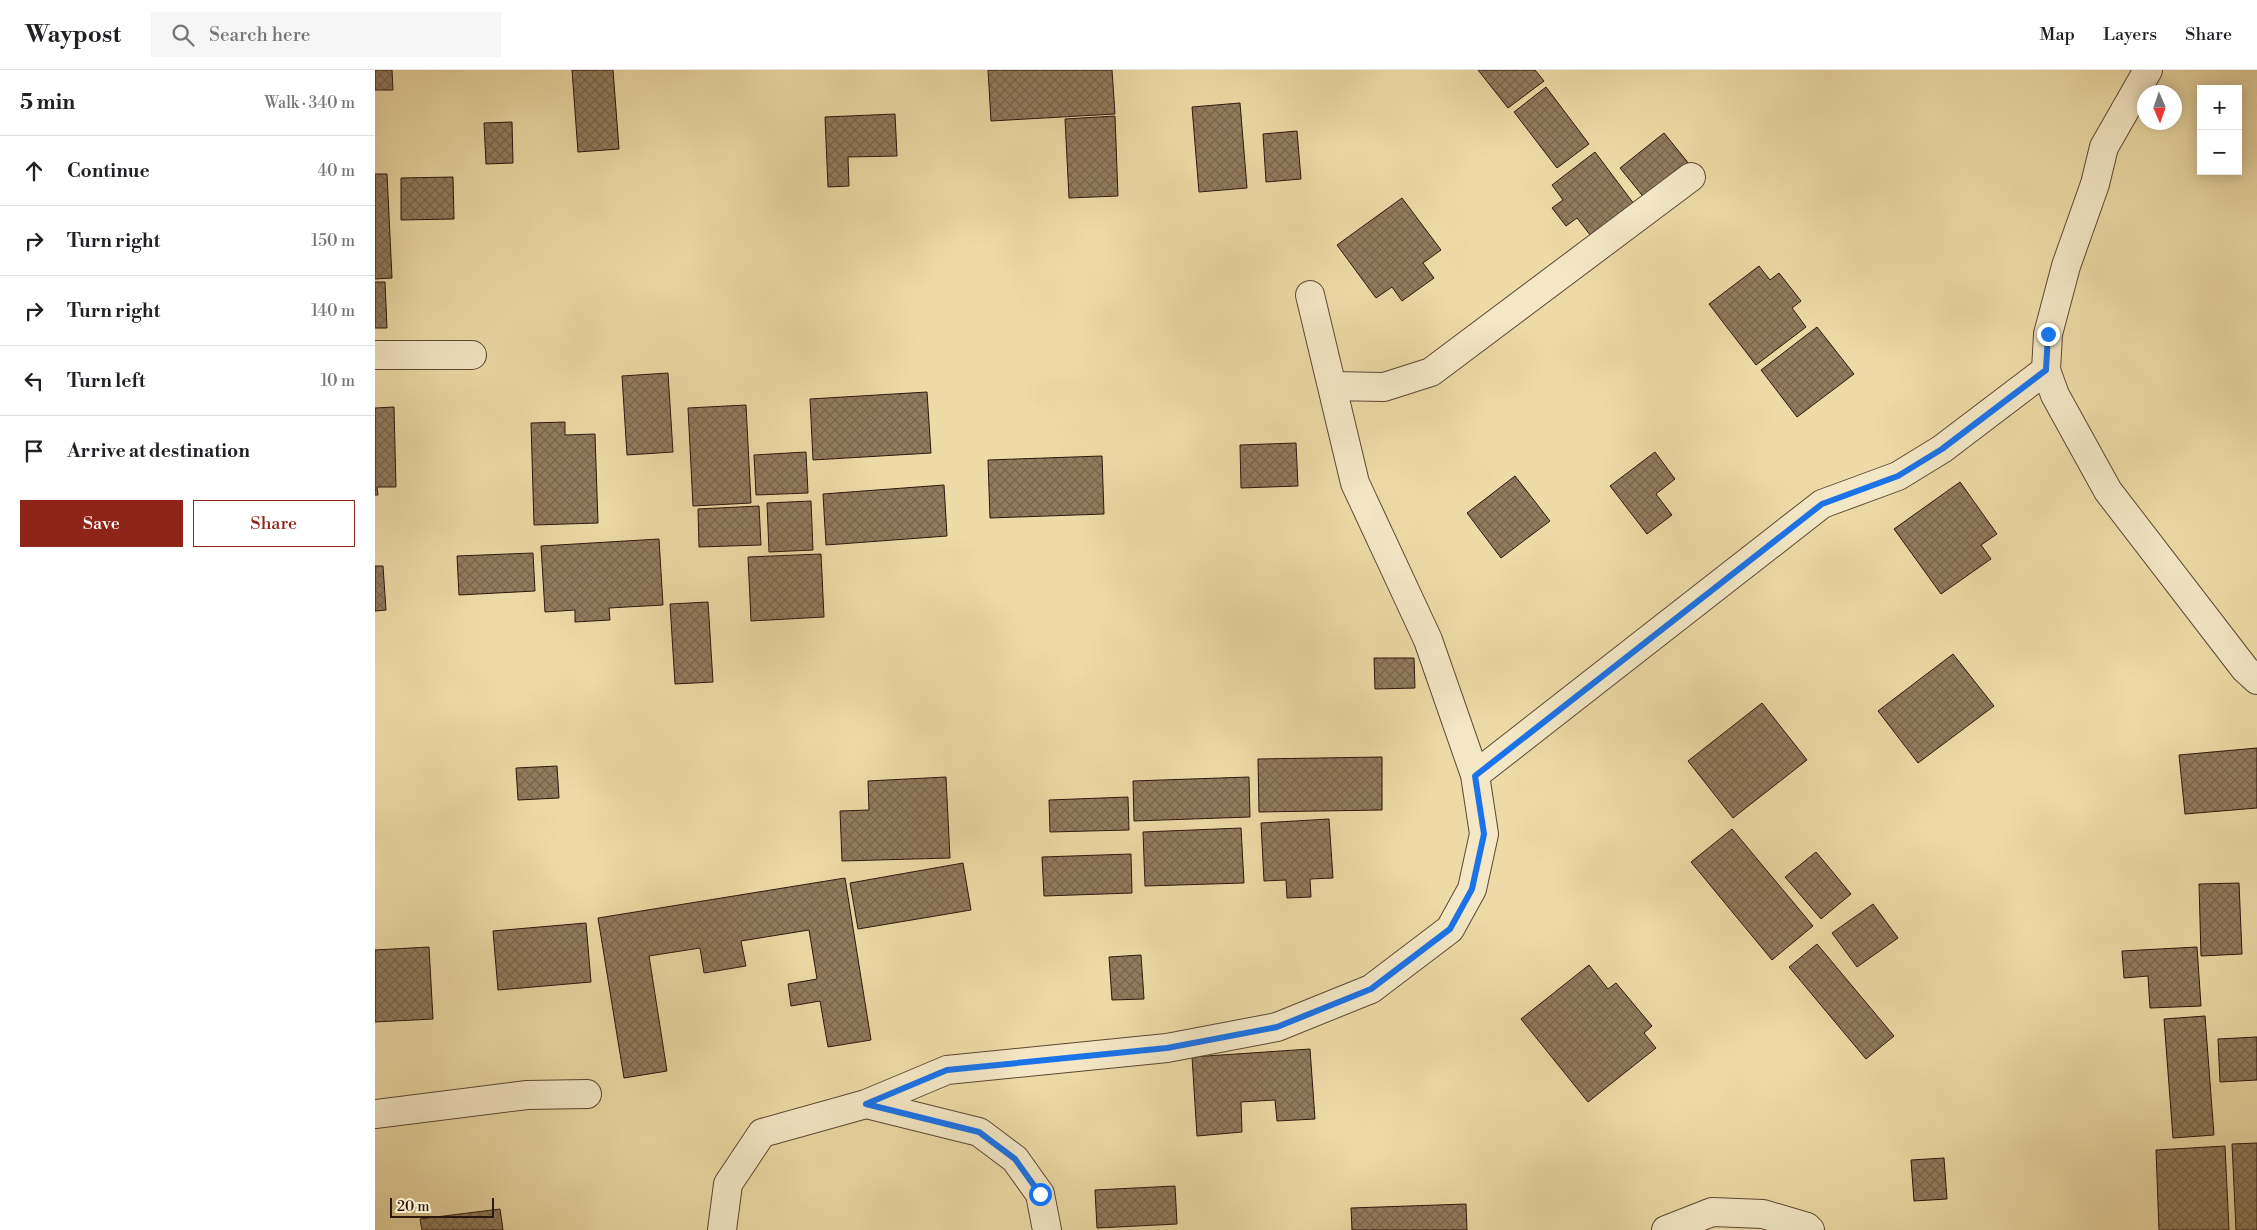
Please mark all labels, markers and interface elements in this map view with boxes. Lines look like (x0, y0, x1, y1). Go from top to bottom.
search box (151, 12, 501, 57)
text: Waypost (25, 20, 121, 50)
icon: search (169, 21, 197, 49)
text: Search here (209, 23, 310, 47)
text: Map (2040, 23, 2075, 46)
text: Layers (2103, 23, 2157, 46)
text: Share (2185, 23, 2232, 46)
north arrow (2137, 85, 2182, 130)
map controls (2197, 85, 2242, 175)
button: + (2197, 85, 2242, 130)
text: 5 min (20, 90, 75, 116)
text: Walk · 340 m (265, 93, 355, 113)
button: − (2197, 130, 2242, 175)
icon: ahead (20, 157, 48, 185)
text: Continue (67, 159, 150, 183)
text: 40 m (318, 161, 355, 181)
icon: right (20, 227, 48, 255)
text: Turn right (67, 229, 160, 253)
text: 150 m (311, 231, 355, 251)
icon: right (20, 297, 48, 325)
text: Turn right (67, 299, 160, 323)
text: 140 m (311, 301, 355, 321)
route end (2037, 323, 2060, 346)
icon: left (20, 367, 48, 395)
text: Turn left (67, 369, 146, 393)
text: 10 m (321, 371, 355, 391)
icon: arrive (20, 437, 48, 465)
text: Arrive at destination (67, 439, 250, 463)
button: Save (20, 500, 183, 547)
button: Share (193, 500, 355, 547)
route start (1029, 1183, 1052, 1206)
scale bar (390, 1195, 494, 1218)
text: 20 m (397, 1198, 429, 1216)

